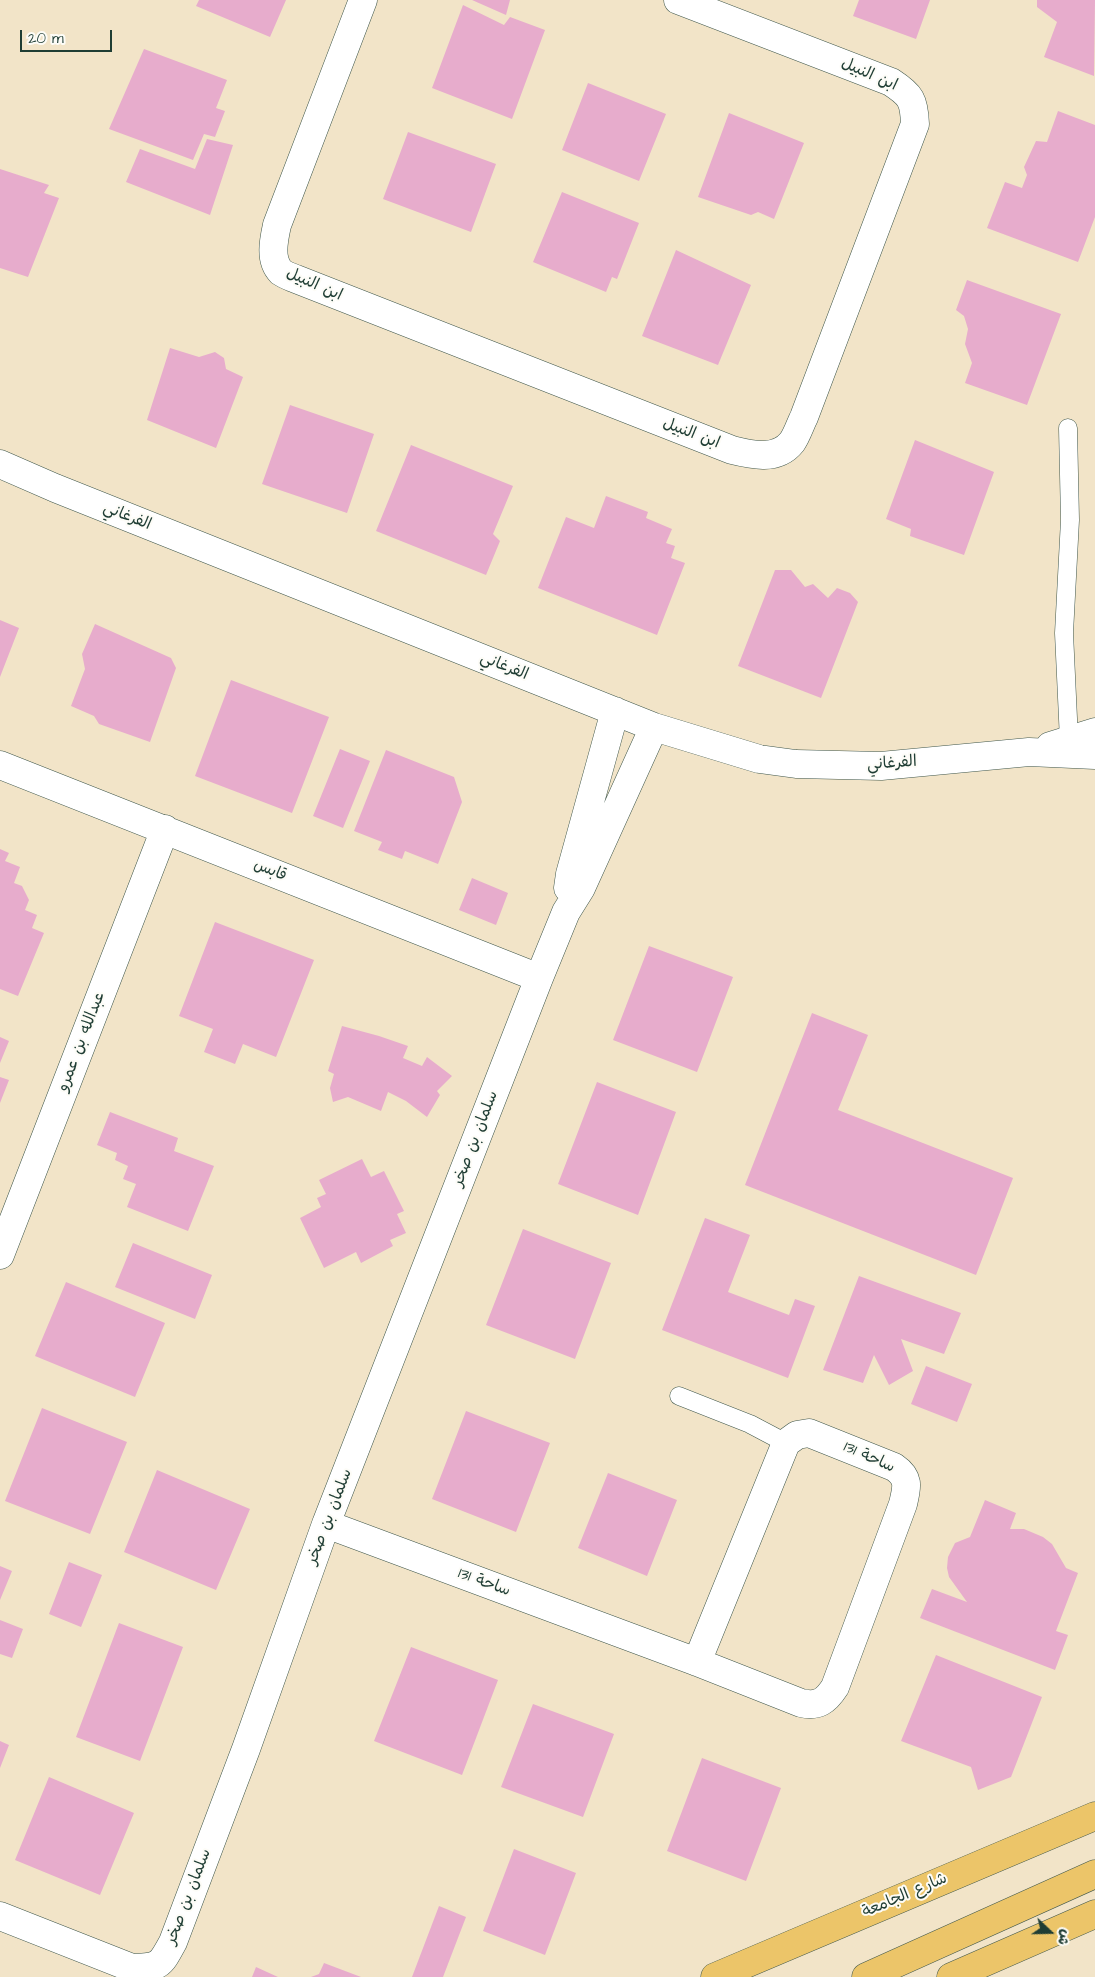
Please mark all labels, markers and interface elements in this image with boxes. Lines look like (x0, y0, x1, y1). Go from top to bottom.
scale bar (22, 20, 115, 52)
text: 20 m (28, 28, 64, 49)
street label: ابن النبيل (838, 54, 900, 96)
street label: ابن النبيل (283, 264, 345, 306)
street label: ابن النبيل (660, 414, 722, 454)
street label: الفرغاني (100, 499, 154, 535)
street label: الفرغاني (477, 649, 531, 685)
street label: الفرغاني (866, 753, 918, 775)
street label: قابس (251, 856, 289, 886)
street label: عبدالله بن عمرو (54, 989, 110, 1095)
street label: سلمان بن صخر (449, 1088, 503, 1190)
street label: ساحة 131 (840, 1438, 898, 1478)
street label: سلمان بن صخر (303, 1466, 357, 1568)
street label: ساحة 131 (455, 1565, 513, 1601)
street label: سلمان بن صخر (162, 1846, 216, 1948)
street label: شارع الجامعة (860, 1869, 950, 1923)
north arrow (1025, 1907, 1075, 1957)
text: ش (1052, 1927, 1076, 1948)

